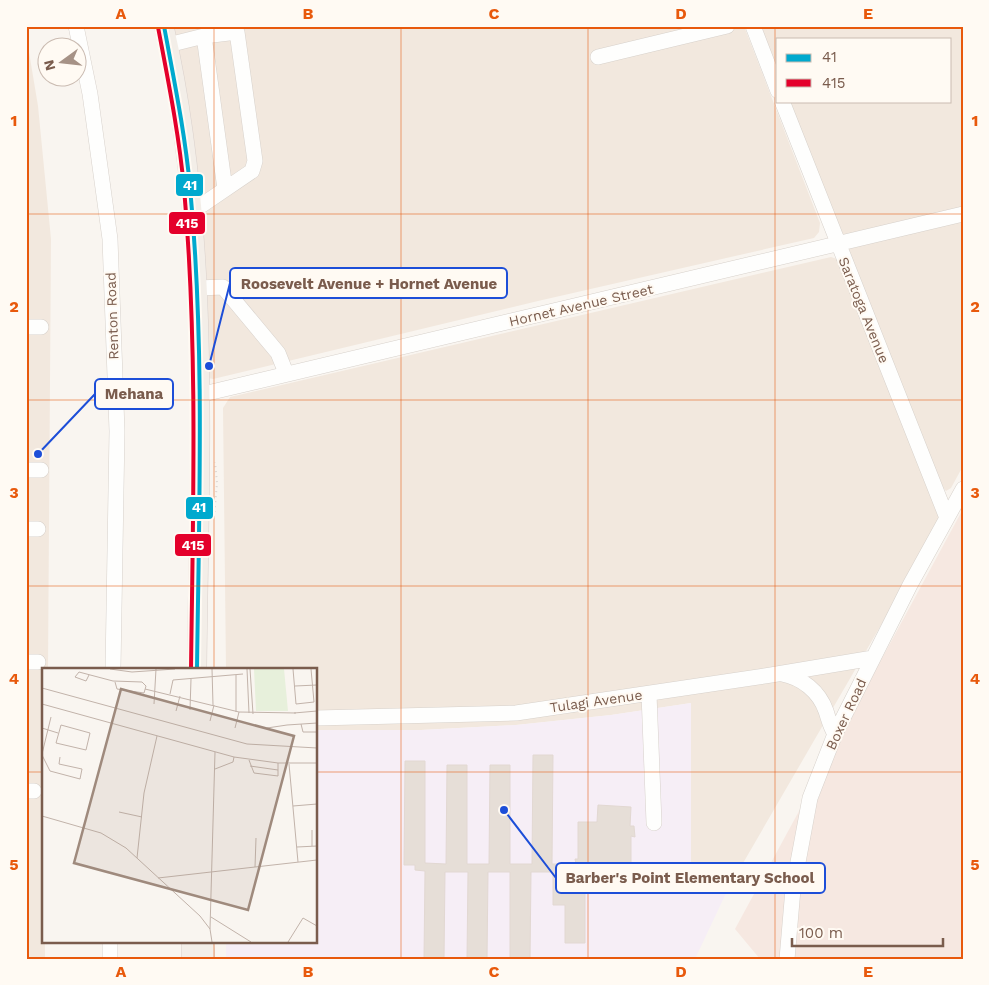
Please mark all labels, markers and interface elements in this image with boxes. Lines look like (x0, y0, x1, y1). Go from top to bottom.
text: A (116, 4, 127, 23)
text: B (303, 4, 314, 23)
text: C (489, 4, 500, 23)
text: D (675, 4, 687, 23)
text: E (863, 4, 873, 23)
north arrow (38, 38, 88, 88)
legend (776, 38, 952, 102)
text: 41 (822, 48, 837, 66)
text: N (40, 58, 59, 72)
text: 415 (822, 74, 846, 92)
text: 1 (11, 111, 17, 130)
text: 1 (972, 111, 978, 130)
line badge: 41 (175, 173, 204, 197)
text: 41 (183, 177, 197, 193)
line badge: 415 (168, 211, 206, 235)
text: 415 (176, 215, 198, 231)
street label: Saratoga Avenue (835, 255, 893, 365)
callout: Roosevelt Avenue + Hornet Avenue (230, 268, 507, 298)
street label: Renton Road (102, 272, 122, 360)
text: Roosevelt Avenue + Hornet Avenue (241, 275, 498, 293)
street label: Hornet Avenue Street (507, 281, 655, 329)
text: 2 (9, 297, 19, 316)
text: 2 (970, 297, 980, 316)
callout: Mehana (95, 379, 173, 409)
text: Mehana (105, 385, 163, 403)
text: 3 (9, 483, 19, 502)
text: 3 (970, 483, 980, 502)
line badge: 41 (185, 496, 214, 520)
text: 41 (192, 499, 206, 515)
line badge: 415 (174, 533, 212, 557)
text: 415 (182, 537, 204, 553)
inset map (42, 668, 318, 942)
text: 4 (9, 669, 19, 688)
text: 4 (970, 669, 980, 688)
street label: Boxer Road (823, 676, 869, 752)
street label: Tulagi Avenue (549, 687, 643, 715)
text: 5 (9, 855, 19, 874)
text: 5 (970, 855, 980, 874)
callout: Barber's Point Elementary School (556, 863, 825, 893)
text: Barber's Point Elementary School (566, 869, 815, 887)
scale bar (792, 915, 943, 947)
text: 100 m (799, 924, 843, 942)
text: A (116, 962, 127, 981)
text: B (303, 962, 314, 981)
text: C (489, 962, 500, 981)
text: D (675, 962, 687, 981)
text: E (863, 962, 873, 981)

